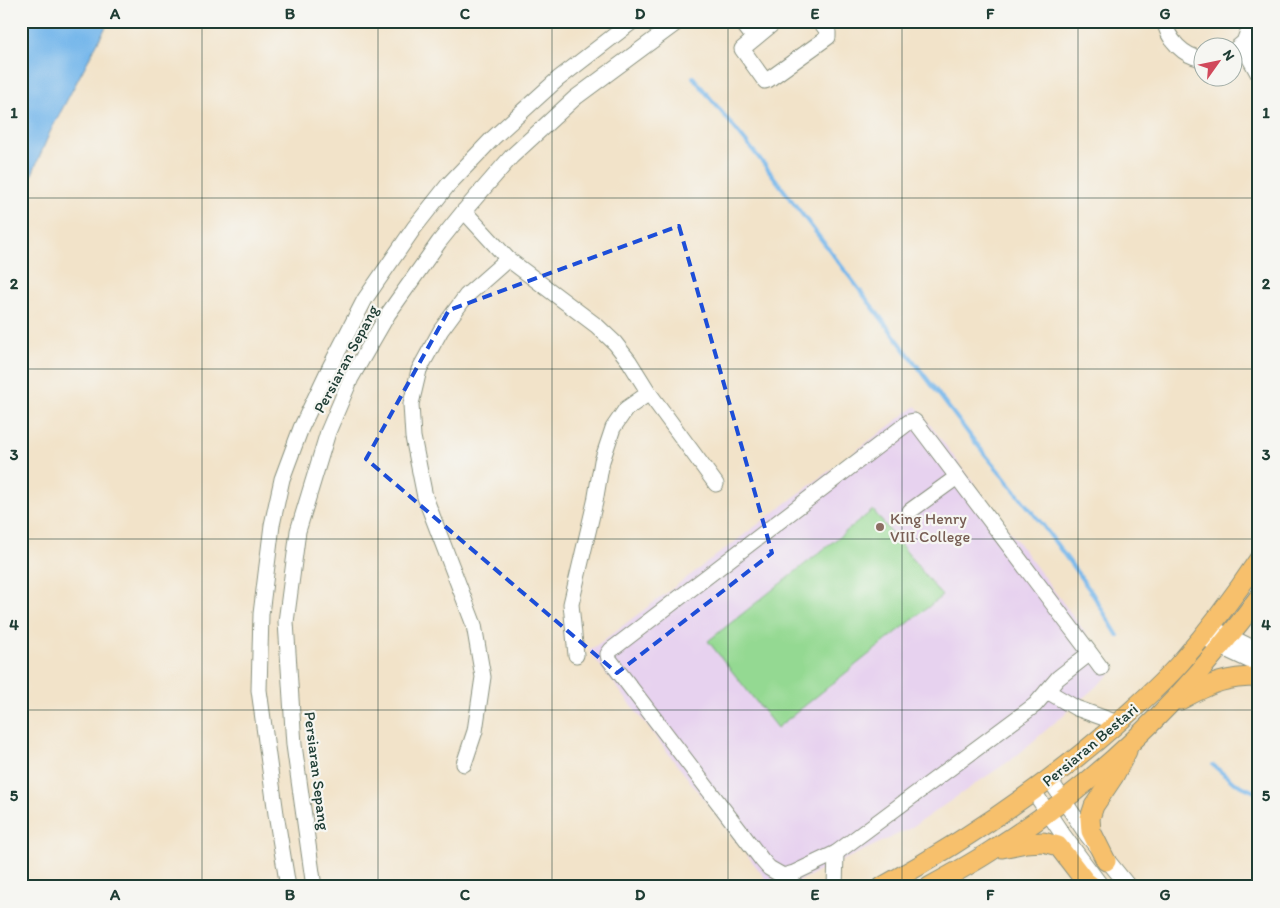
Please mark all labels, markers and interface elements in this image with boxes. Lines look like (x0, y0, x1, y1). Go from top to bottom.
text: A (109, 4, 121, 23)
text: B (285, 4, 296, 23)
text: C (460, 4, 471, 23)
text: D (635, 4, 646, 23)
text: E (811, 4, 820, 23)
text: F (986, 4, 995, 23)
text: G (1159, 4, 1171, 23)
north arrow (1192, 38, 1242, 88)
text: N (1219, 47, 1238, 64)
text: 1 (10, 103, 18, 122)
text: 1 (1262, 103, 1270, 122)
text: 2 (10, 274, 19, 293)
text: 2 (1262, 274, 1271, 293)
street label: Persiaran Sepang (310, 301, 383, 416)
text: 3 (10, 445, 19, 464)
text: 3 (1262, 445, 1271, 464)
place label: King Henry VIII College (890, 509, 970, 546)
marker: King Henry VIII College (874, 521, 886, 533)
text: 4 (9, 615, 19, 634)
text: 4 (1261, 615, 1271, 634)
street label: Persiaran Bestari (1038, 699, 1142, 791)
street label: Persiaran Sepang (300, 711, 334, 832)
text: 5 (10, 786, 19, 805)
text: 5 (1262, 786, 1271, 805)
text: A (109, 885, 121, 904)
text: B (285, 885, 296, 904)
text: C (460, 885, 471, 904)
text: D (635, 885, 646, 904)
text: E (811, 885, 820, 904)
text: F (986, 885, 995, 904)
text: G (1159, 885, 1171, 904)

